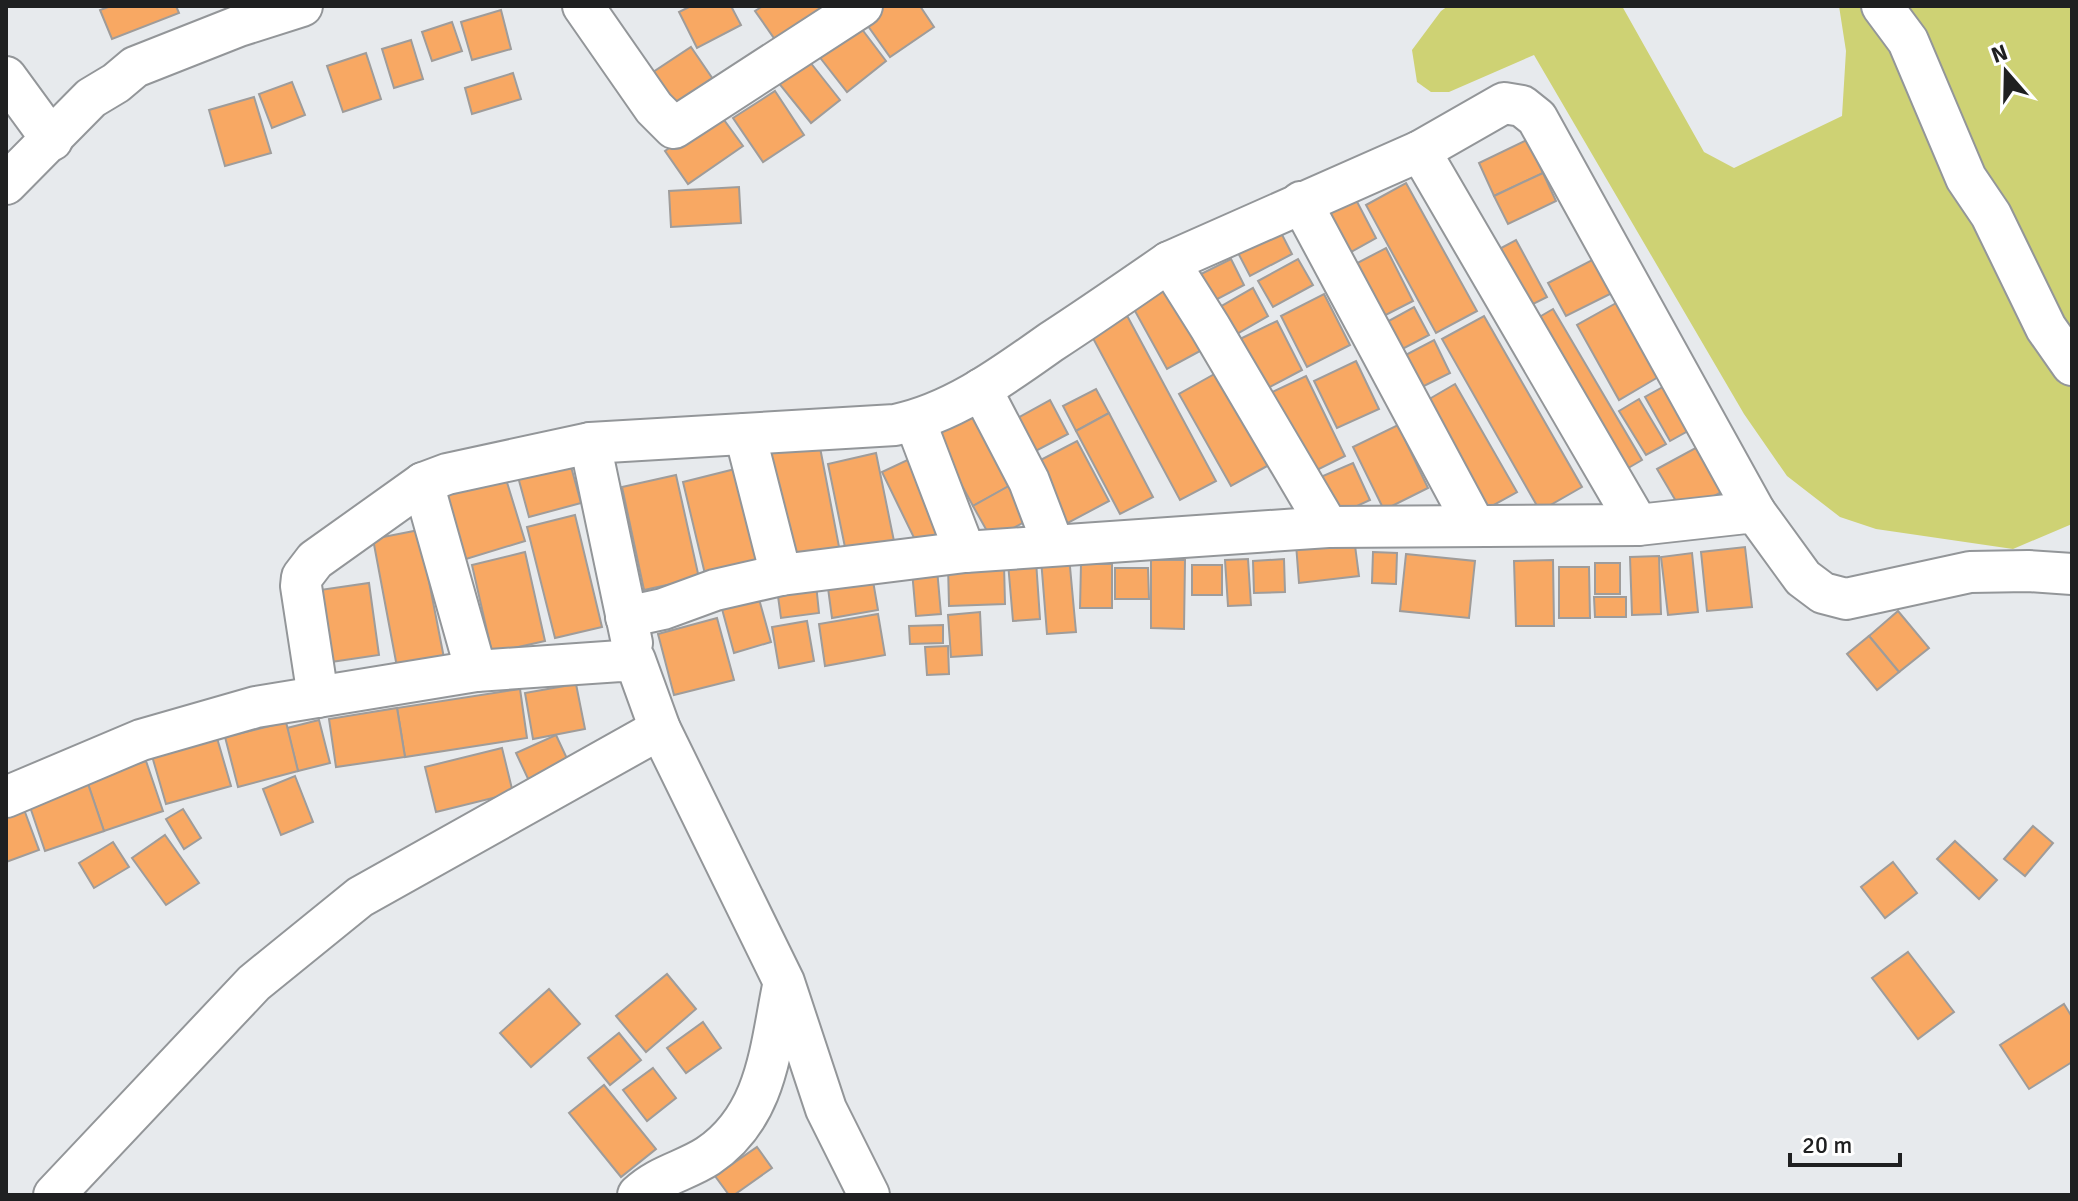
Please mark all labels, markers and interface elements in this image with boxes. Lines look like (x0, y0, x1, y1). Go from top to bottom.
north arrow (1966, 32, 2046, 112)
text: N (1988, 38, 2011, 69)
scale bar (1790, 1117, 1900, 1167)
text: 20 m (1802, 1130, 1852, 1160)

